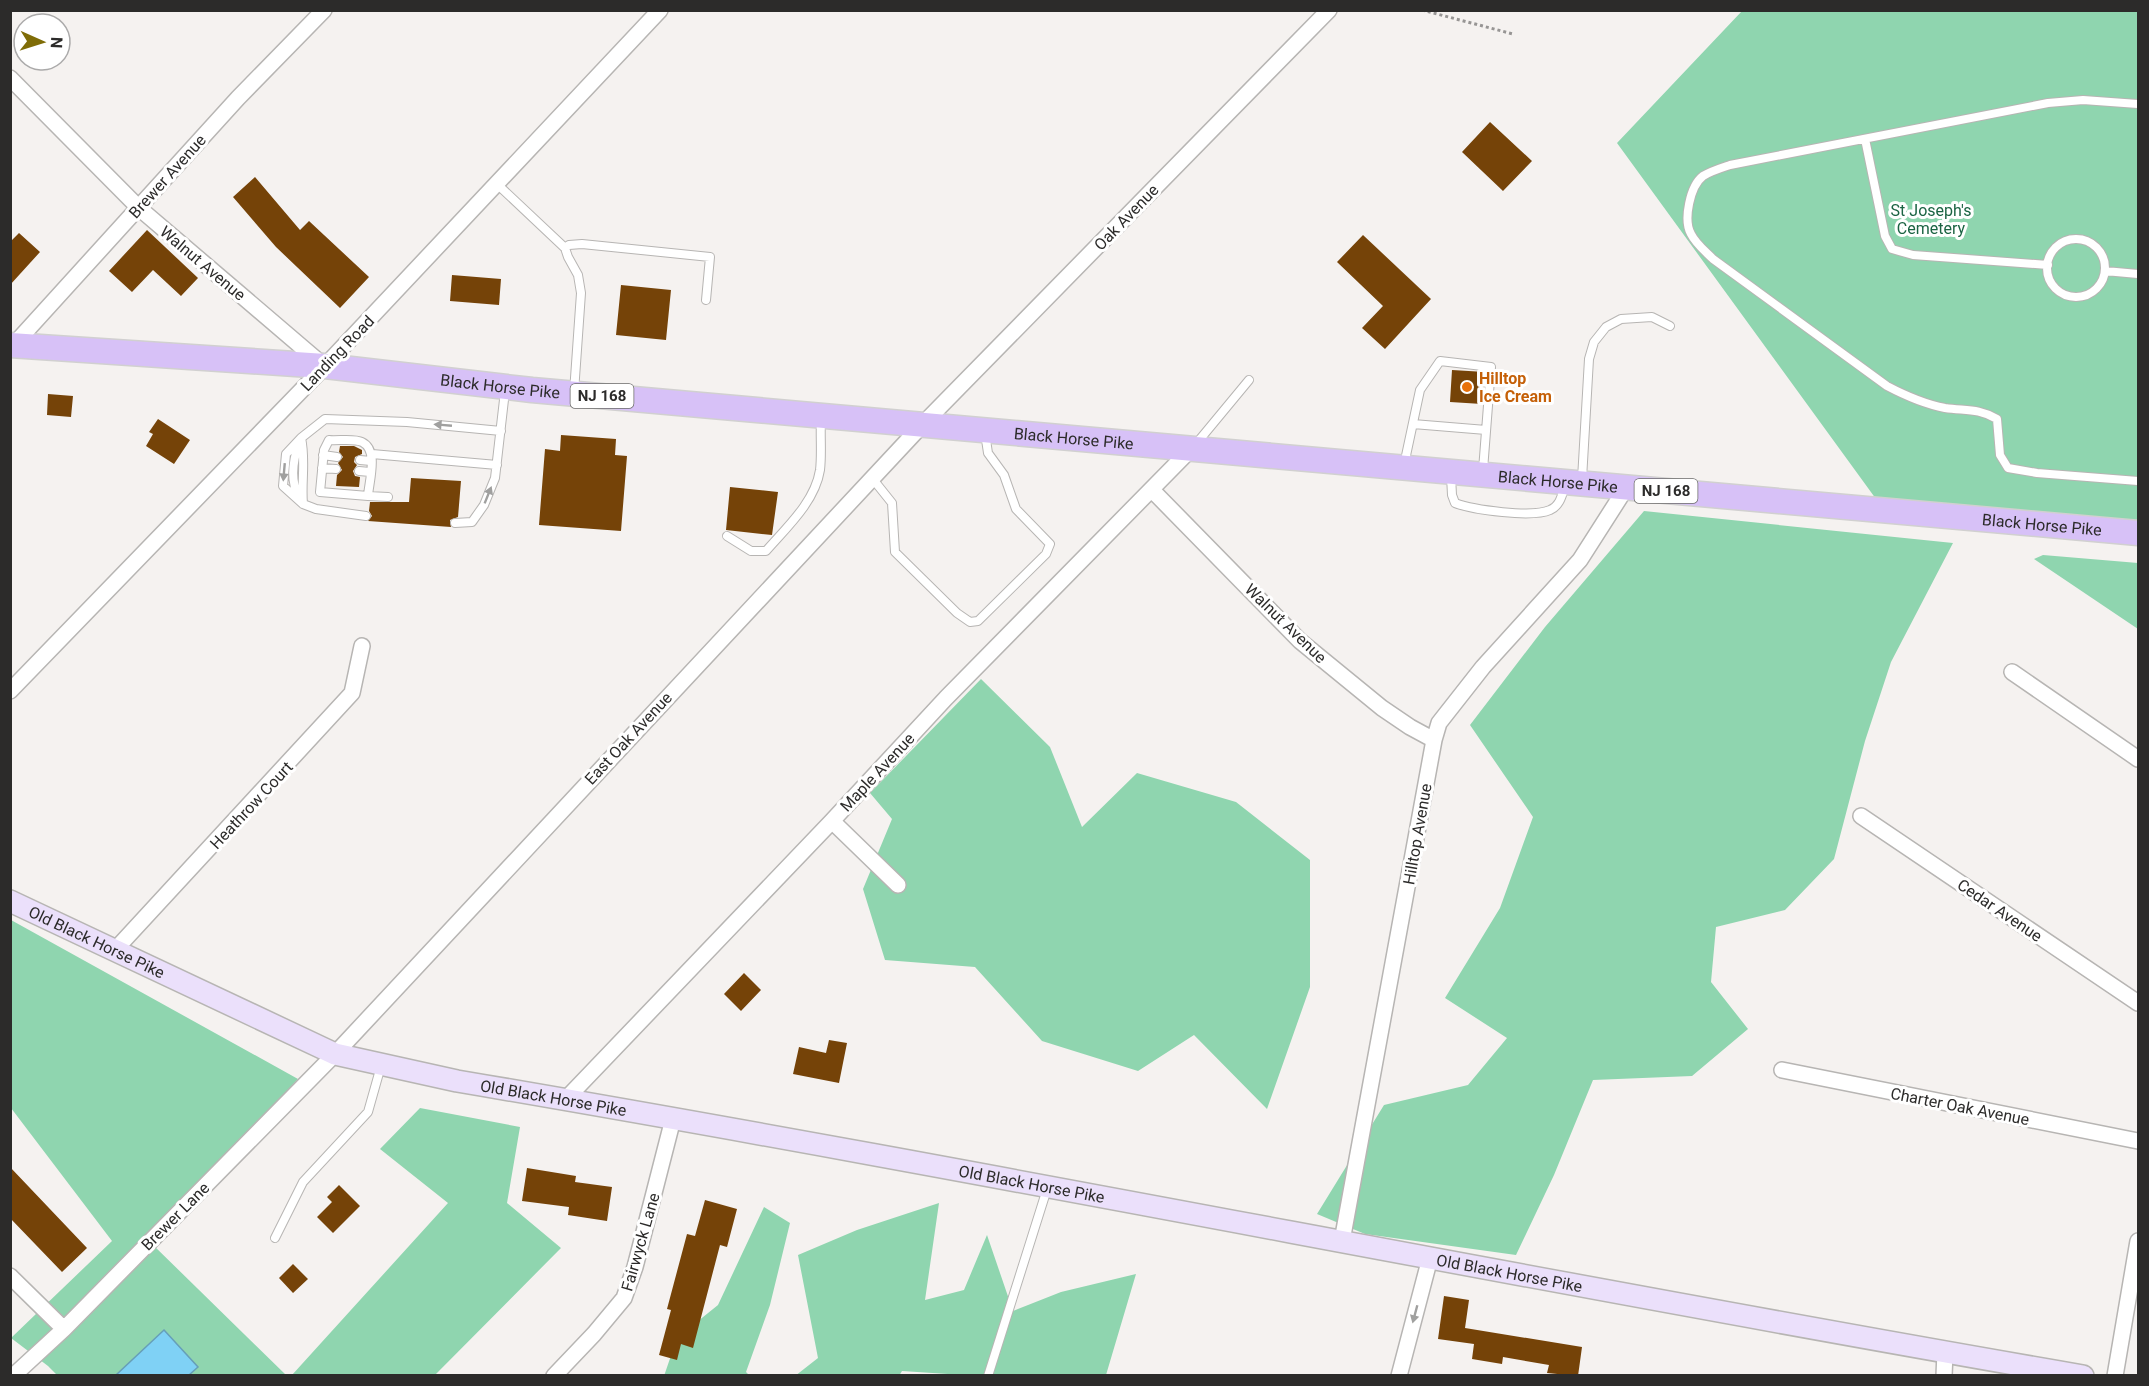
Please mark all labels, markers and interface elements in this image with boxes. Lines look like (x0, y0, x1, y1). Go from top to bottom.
north arrow (12, 12, 72, 72)
text: N (47, 37, 66, 49)
street label: Brewer Avenue (125, 131, 210, 222)
street label: Oak Avenue (1090, 180, 1162, 254)
park label: St Joseph's Cemetery (1891, 201, 1971, 238)
street label: Walnut Avenue (156, 222, 249, 305)
street label: Landing Road (297, 312, 378, 395)
place label: Hilltop Ice Cream (1479, 369, 1552, 406)
street label: Black Horse Pike (439, 370, 561, 402)
marker: Hilltop Ice Cream (1460, 380, 1474, 394)
road number: NJ 168 (570, 384, 634, 408)
one-way arrow (433, 420, 452, 430)
street label: Black Horse Pike (1013, 424, 1134, 454)
one-way arrow (279, 463, 289, 482)
street label: Black Horse Pike (1497, 467, 1618, 497)
road number: NJ 168 (1634, 479, 1698, 503)
one-way arrow (484, 486, 493, 504)
street label: Black Horse Pike (1981, 510, 2103, 540)
street label: Walnut Avenue (1241, 580, 1330, 667)
street label: East Oak Avenue (581, 688, 676, 788)
street label: Maple Avenue (836, 729, 919, 816)
street label: Heathrow Court (206, 758, 297, 853)
street label: Hilltop Avenue (1399, 782, 1436, 886)
street label: Cedar Avenue (1954, 875, 2046, 946)
street label: Old Black Horse Pike (26, 902, 168, 982)
street label: Old Black Horse Pike (479, 1076, 628, 1120)
street label: Charter Oak Avenue (1889, 1084, 2031, 1129)
street label: Old Black Horse Pike (957, 1161, 1106, 1207)
street label: Brewer Lane (137, 1178, 213, 1254)
street label: Fairwyck Lane (617, 1191, 664, 1293)
street label: Old Black Horse Pike (1435, 1250, 1584, 1296)
one-way arrow (1410, 1305, 1420, 1323)

